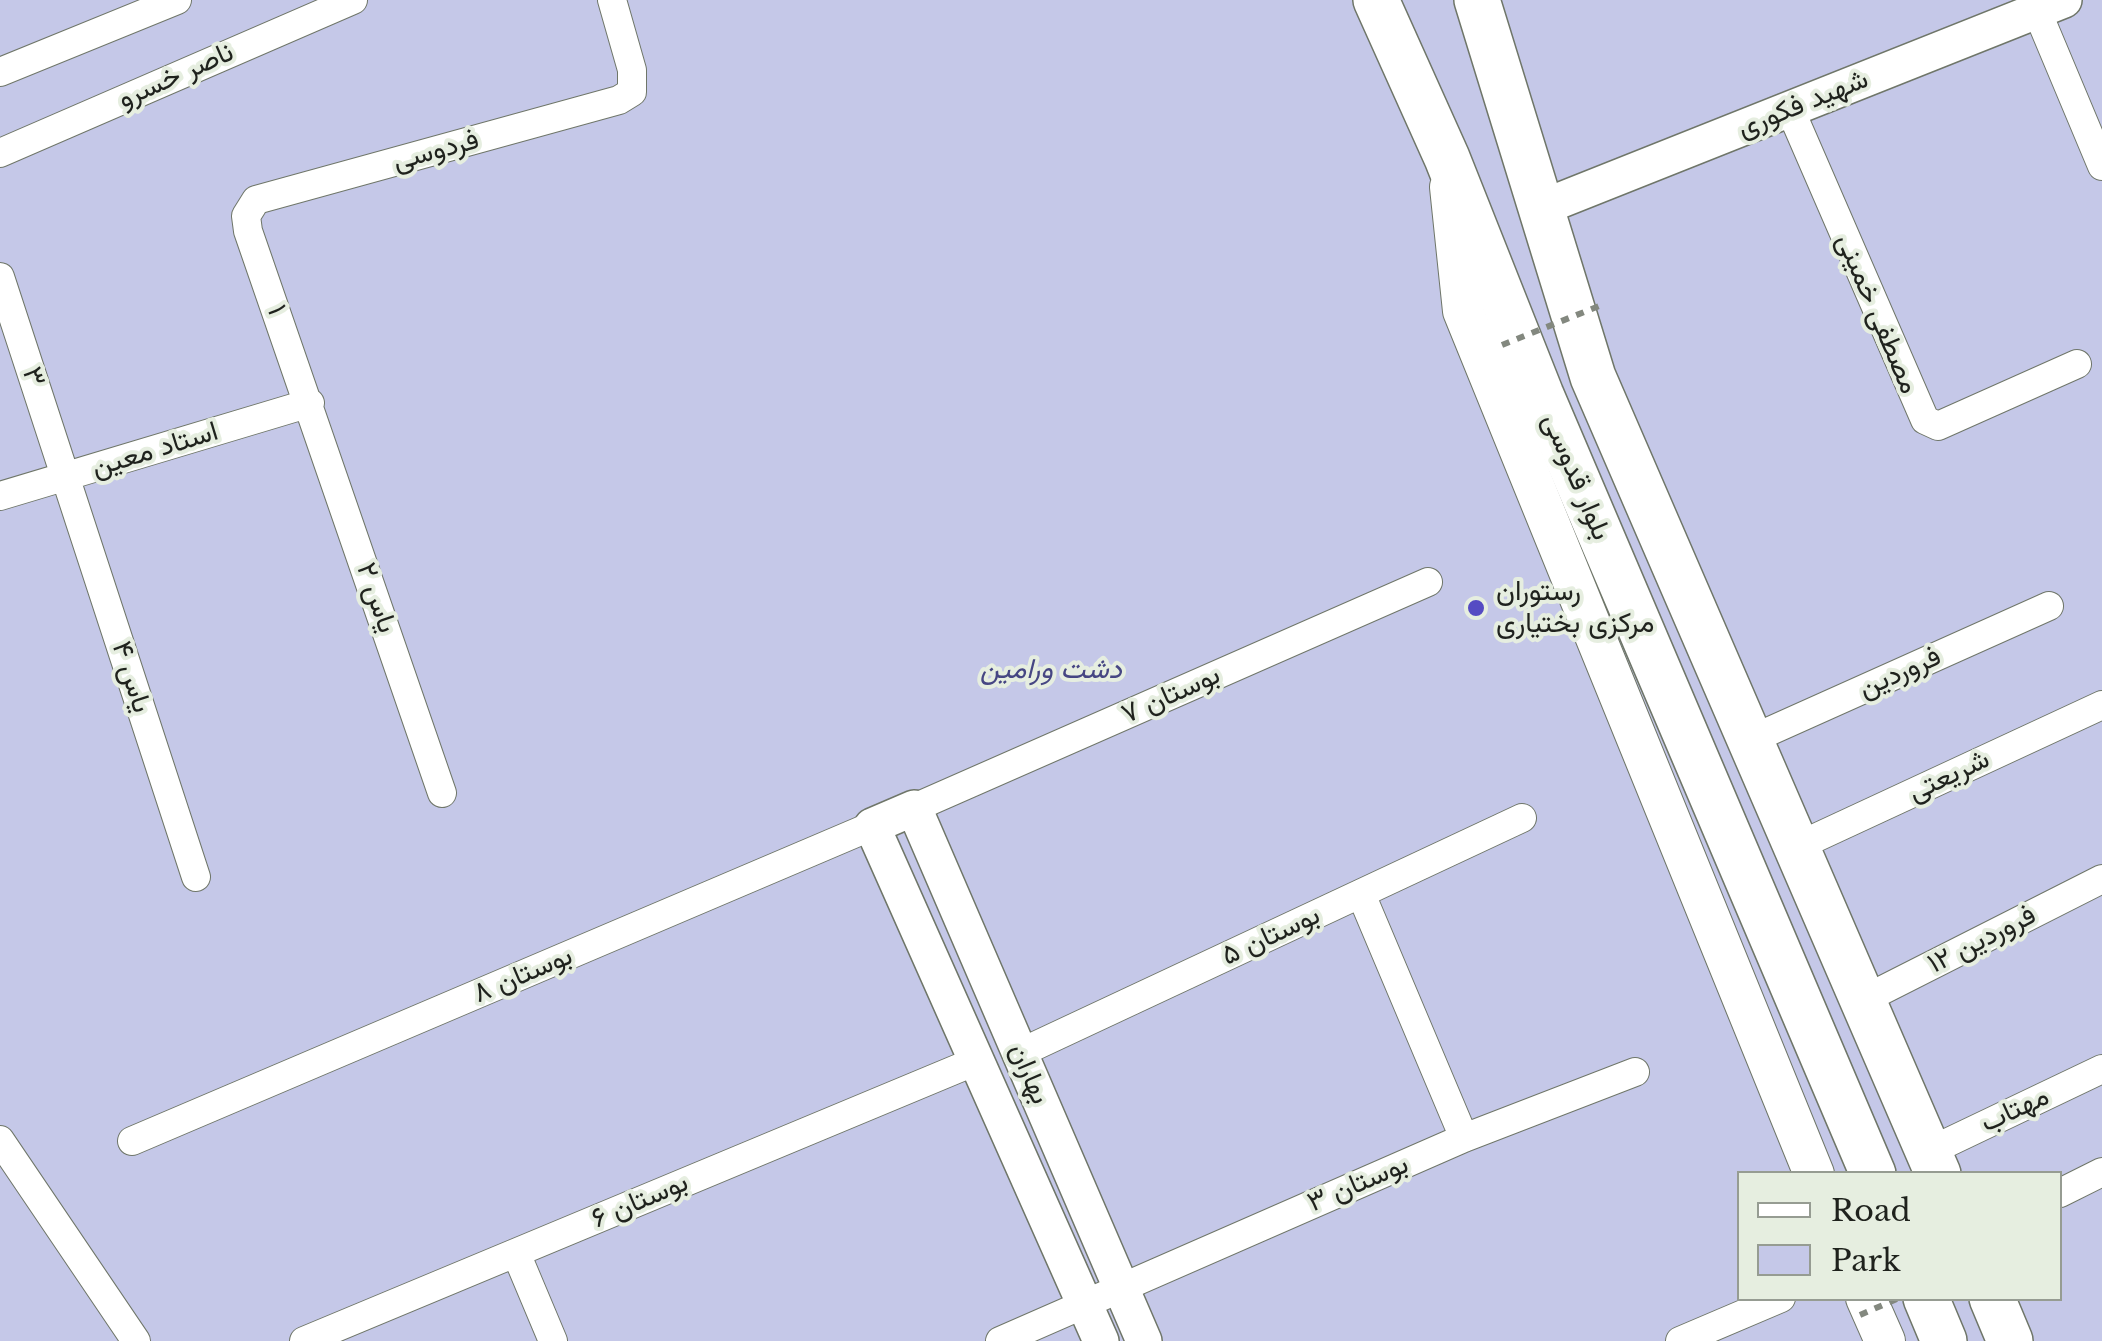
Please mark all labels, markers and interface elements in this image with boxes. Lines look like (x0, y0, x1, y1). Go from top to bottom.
street label: ناصر خسرو (113, 36, 239, 116)
street label: شهید فکوری (1733, 63, 1873, 145)
street label: فردوسی (389, 123, 483, 179)
street label: مصطفی خمینی (1828, 229, 1926, 399)
street label: ۱ (259, 300, 293, 320)
street label: ۳ (14, 363, 52, 391)
street label: بلوار قدوسی (1534, 409, 1618, 545)
street label: استاد معین (88, 415, 222, 485)
street label: یاس ۲ (348, 559, 404, 637)
place label: رستوران مرکزی بختیاری (1496, 575, 1654, 641)
marker: رستوران مرکزی بختیاری (1465, 597, 1487, 619)
street label: یاس ۴ (104, 637, 158, 717)
street label: فروردین (1854, 640, 1946, 706)
park label: دشت ورامین (980, 653, 1122, 687)
street label: بوستان ۷ (1117, 658, 1225, 732)
street label: شریعتی (1903, 743, 1995, 809)
street label: ۱۲ فروردین (1922, 898, 2042, 982)
street label: بوستان ۵ (1217, 899, 1325, 973)
street label: بوستان ۸ (468, 939, 578, 1011)
street label: بهاران (1001, 1039, 1057, 1109)
street label: مهتاب (1976, 1080, 2054, 1140)
street label: بوستان ۳ (1303, 1148, 1413, 1220)
street label: بوستان ۶ (587, 1166, 693, 1236)
legend (1737, 1171, 2062, 1301)
text: Road (1831, 1192, 1911, 1229)
text: Park (1831, 1242, 1901, 1279)

